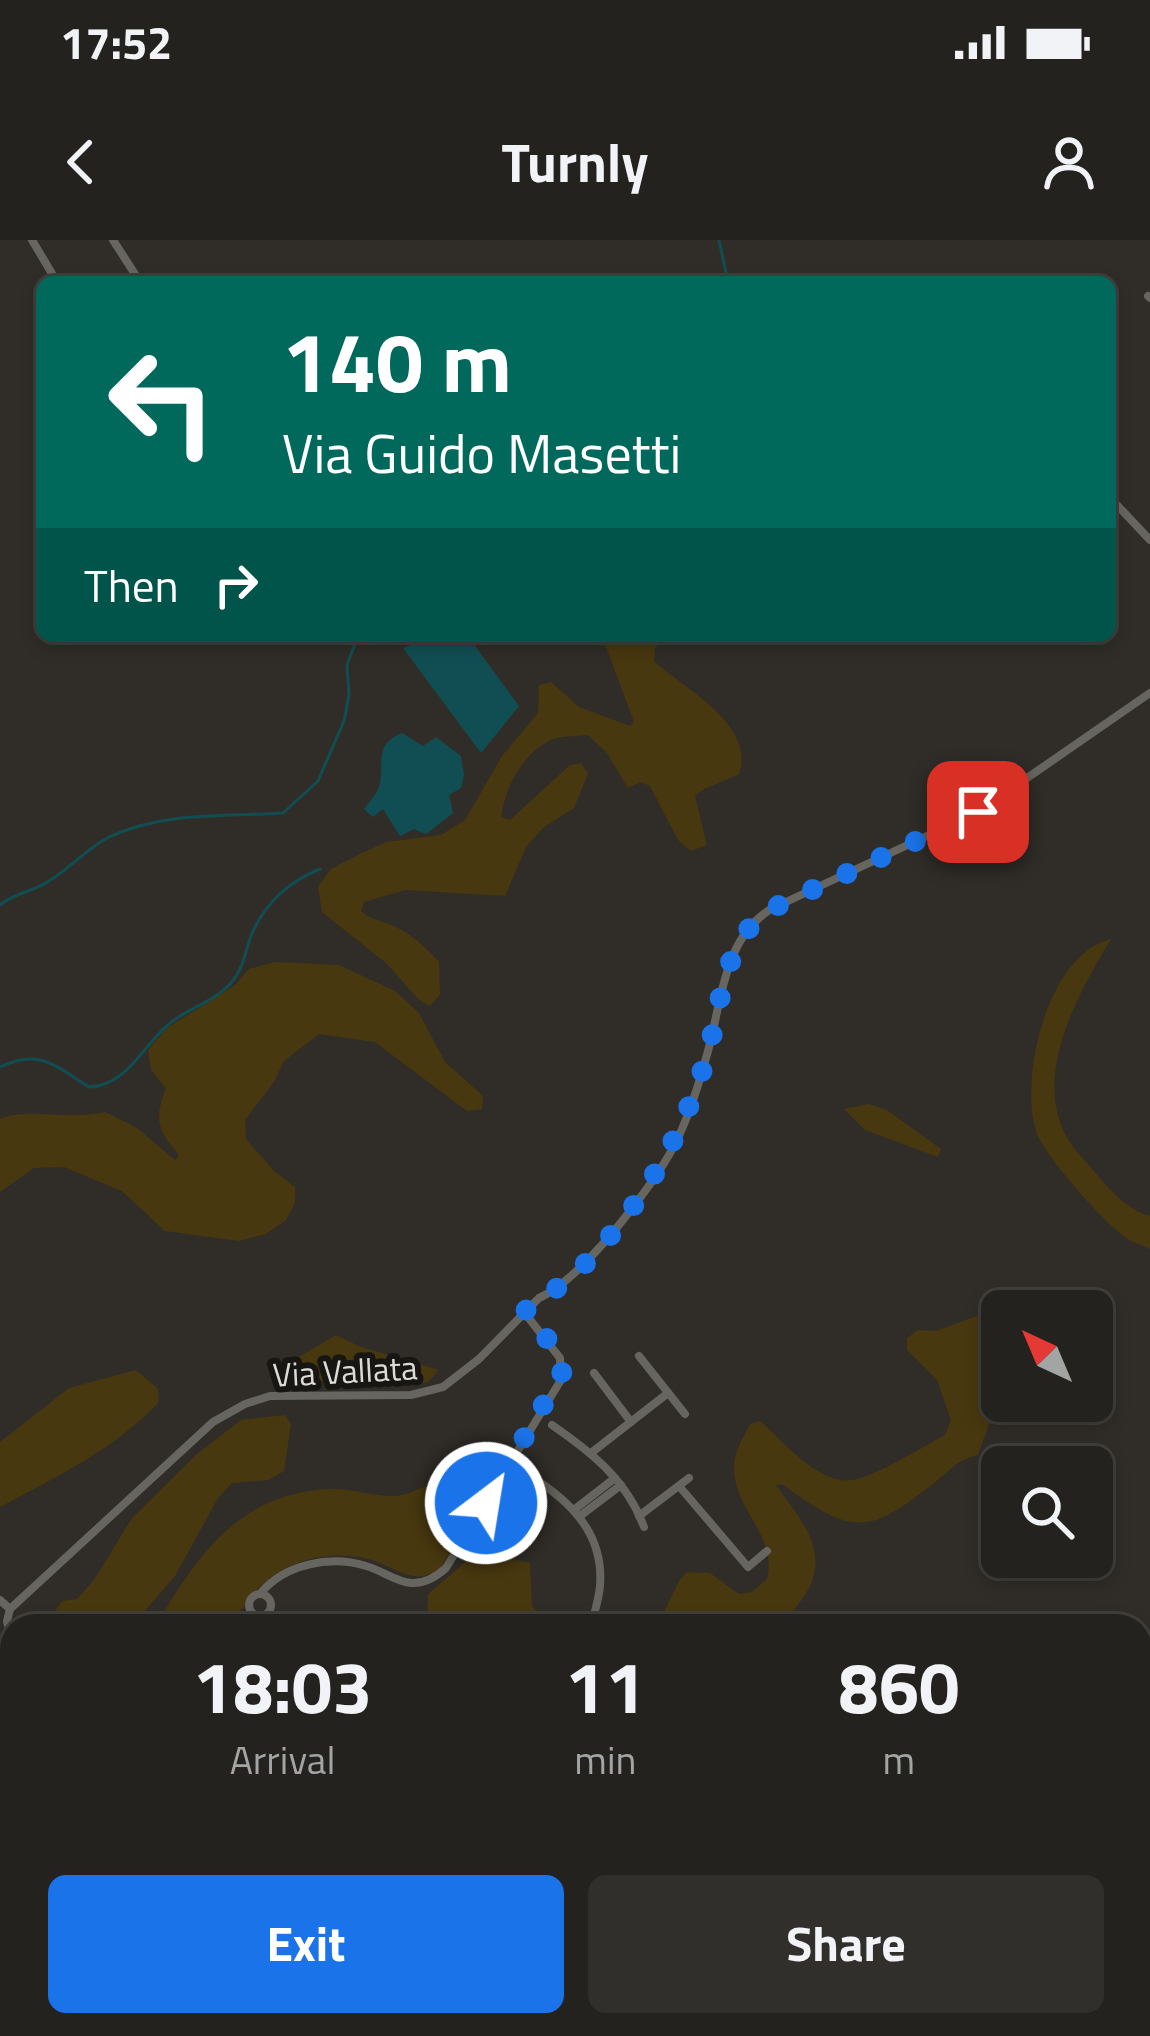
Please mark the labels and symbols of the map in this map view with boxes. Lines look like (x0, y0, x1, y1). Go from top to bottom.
pin (927, 761, 1029, 863)
north arrow (981, 1290, 1113, 1422)
street label: Via Vallata (271, 1342, 419, 1400)
position arrow (423, 1440, 549, 1566)

